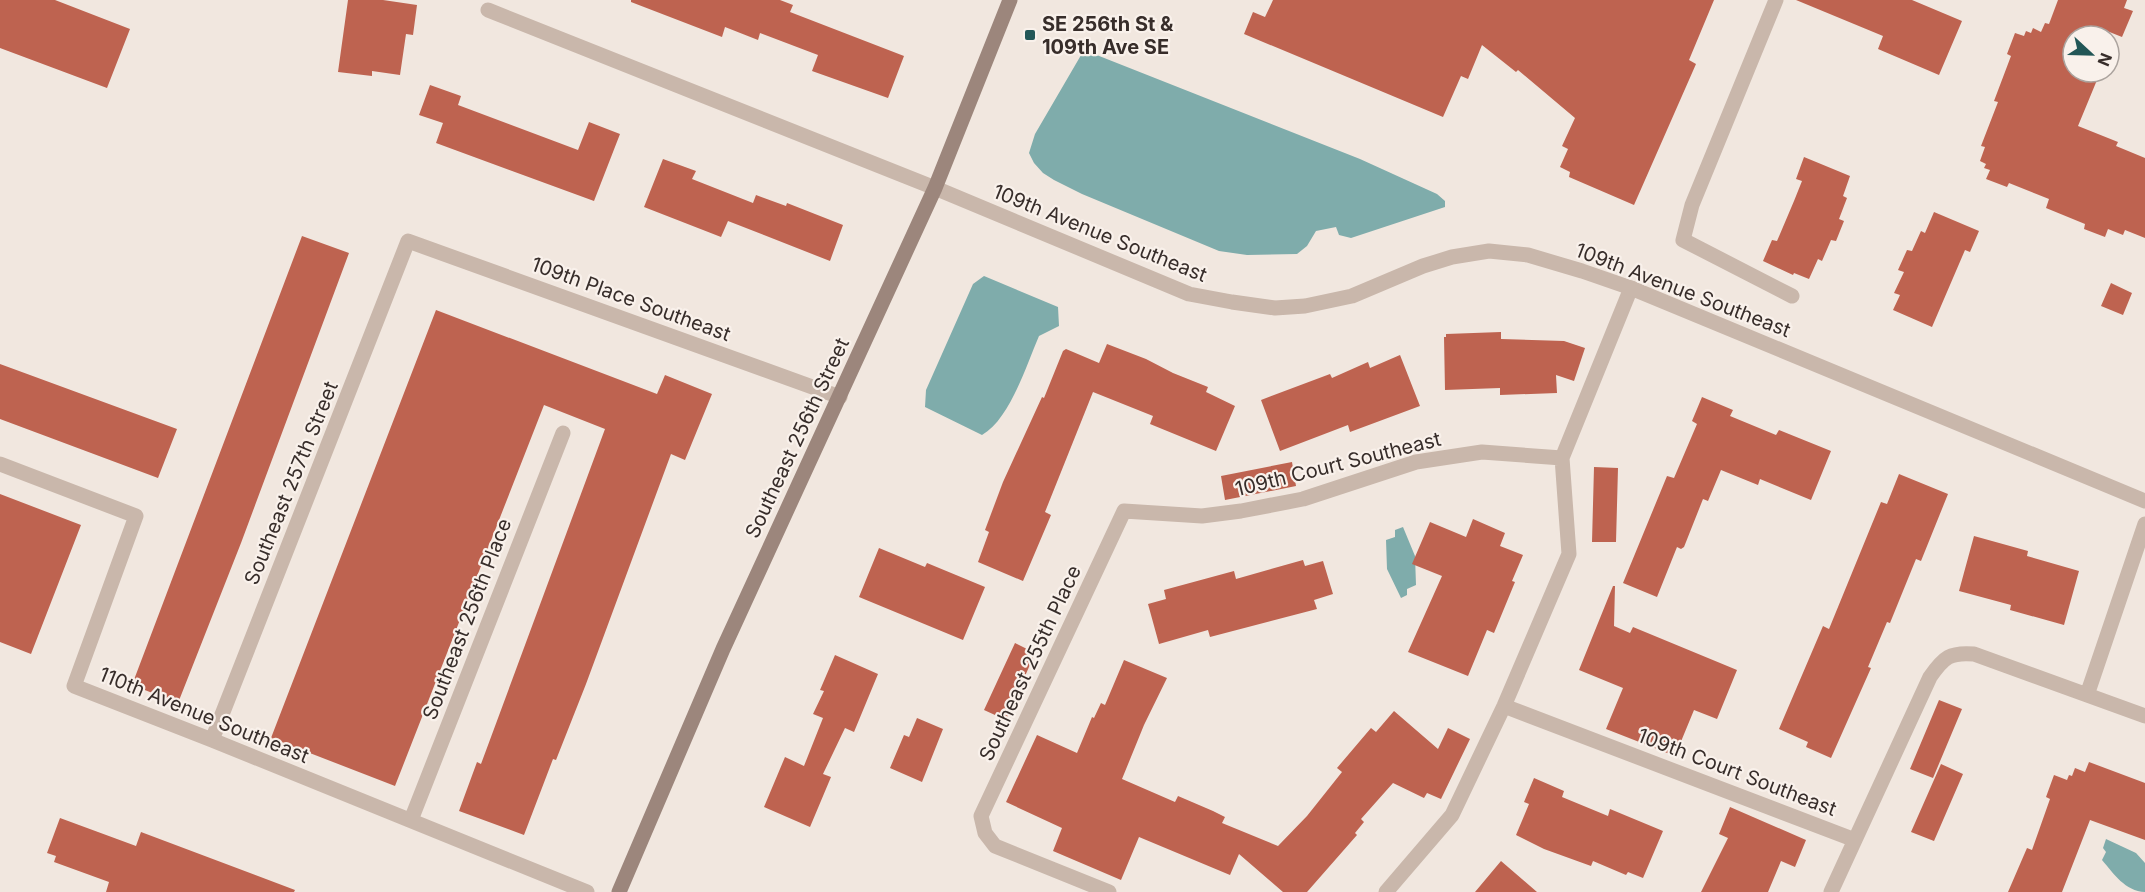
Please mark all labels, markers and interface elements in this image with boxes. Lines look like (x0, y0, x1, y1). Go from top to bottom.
place label: SE 256th St & 109th Ave SE (1042, 12, 1174, 59)
north arrow (2061, 24, 2121, 84)
marker: SE 256th St & 109th Ave SE (1023, 28, 1037, 42)
text: N (2093, 50, 2116, 69)
street label: 109th Avenue Southeast (990, 179, 1211, 287)
street label: 109th Avenue Southeast (1572, 238, 1794, 342)
street label: 109th Place Southeast (528, 252, 734, 346)
street label: Southeast 256th Street (740, 334, 854, 542)
street label: Southeast 257th Street (239, 378, 343, 588)
street label: 109th Court Southeast (1233, 427, 1444, 501)
street label: Southeast 256th Place (418, 515, 516, 723)
street label: Southeast 255th Place (974, 561, 1086, 765)
street label: 110th Avenue Southeast (96, 662, 313, 768)
street label: 109th Court Southeast (1634, 723, 1840, 821)

